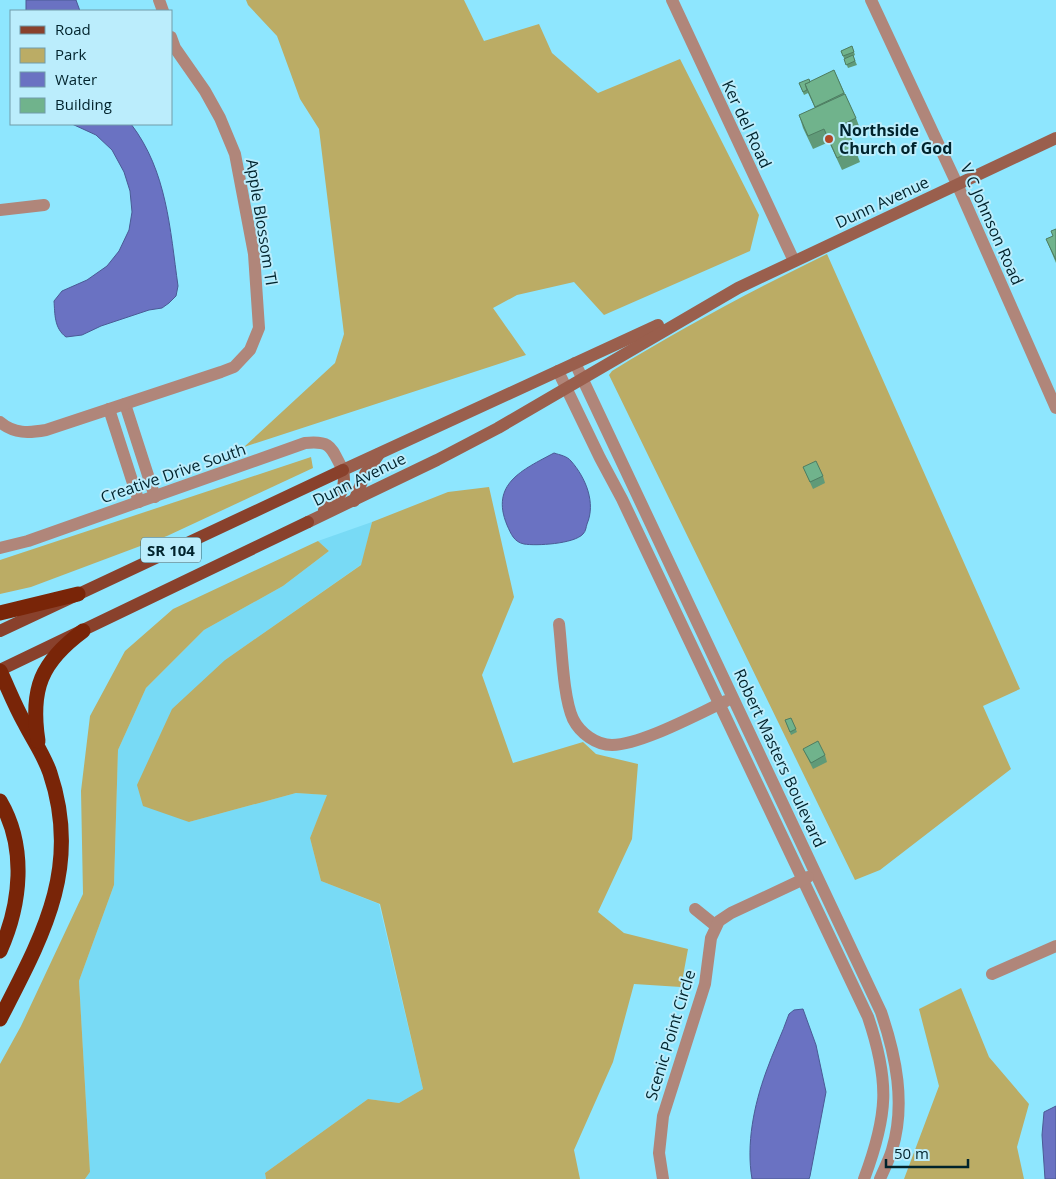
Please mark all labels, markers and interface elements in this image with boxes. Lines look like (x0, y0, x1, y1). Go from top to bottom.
legend (10, 10, 172, 125)
text: Road (55, 19, 91, 39)
text: Park (55, 44, 86, 64)
text: Water (55, 69, 97, 89)
street label: Ker del Road (717, 76, 777, 172)
text: Building (55, 94, 112, 114)
place label: Northside Church of God (839, 119, 952, 159)
marker: Northside Church of God (823, 133, 835, 145)
street label: Apple Blossom Tl (241, 157, 283, 287)
street label: V C Johnson Road (955, 160, 1029, 288)
street label: Dunn Avenue (832, 171, 932, 233)
street label: Creative Drive South (97, 438, 249, 508)
street label: Dunn Avenue (309, 447, 409, 511)
road number: SR 104 (141, 538, 201, 562)
street label: Robert Masters Boulevard (729, 665, 831, 851)
street label: Scenic Point Circle (640, 967, 700, 1103)
scale bar (886, 1136, 968, 1168)
text: 50 m (894, 1143, 929, 1163)

